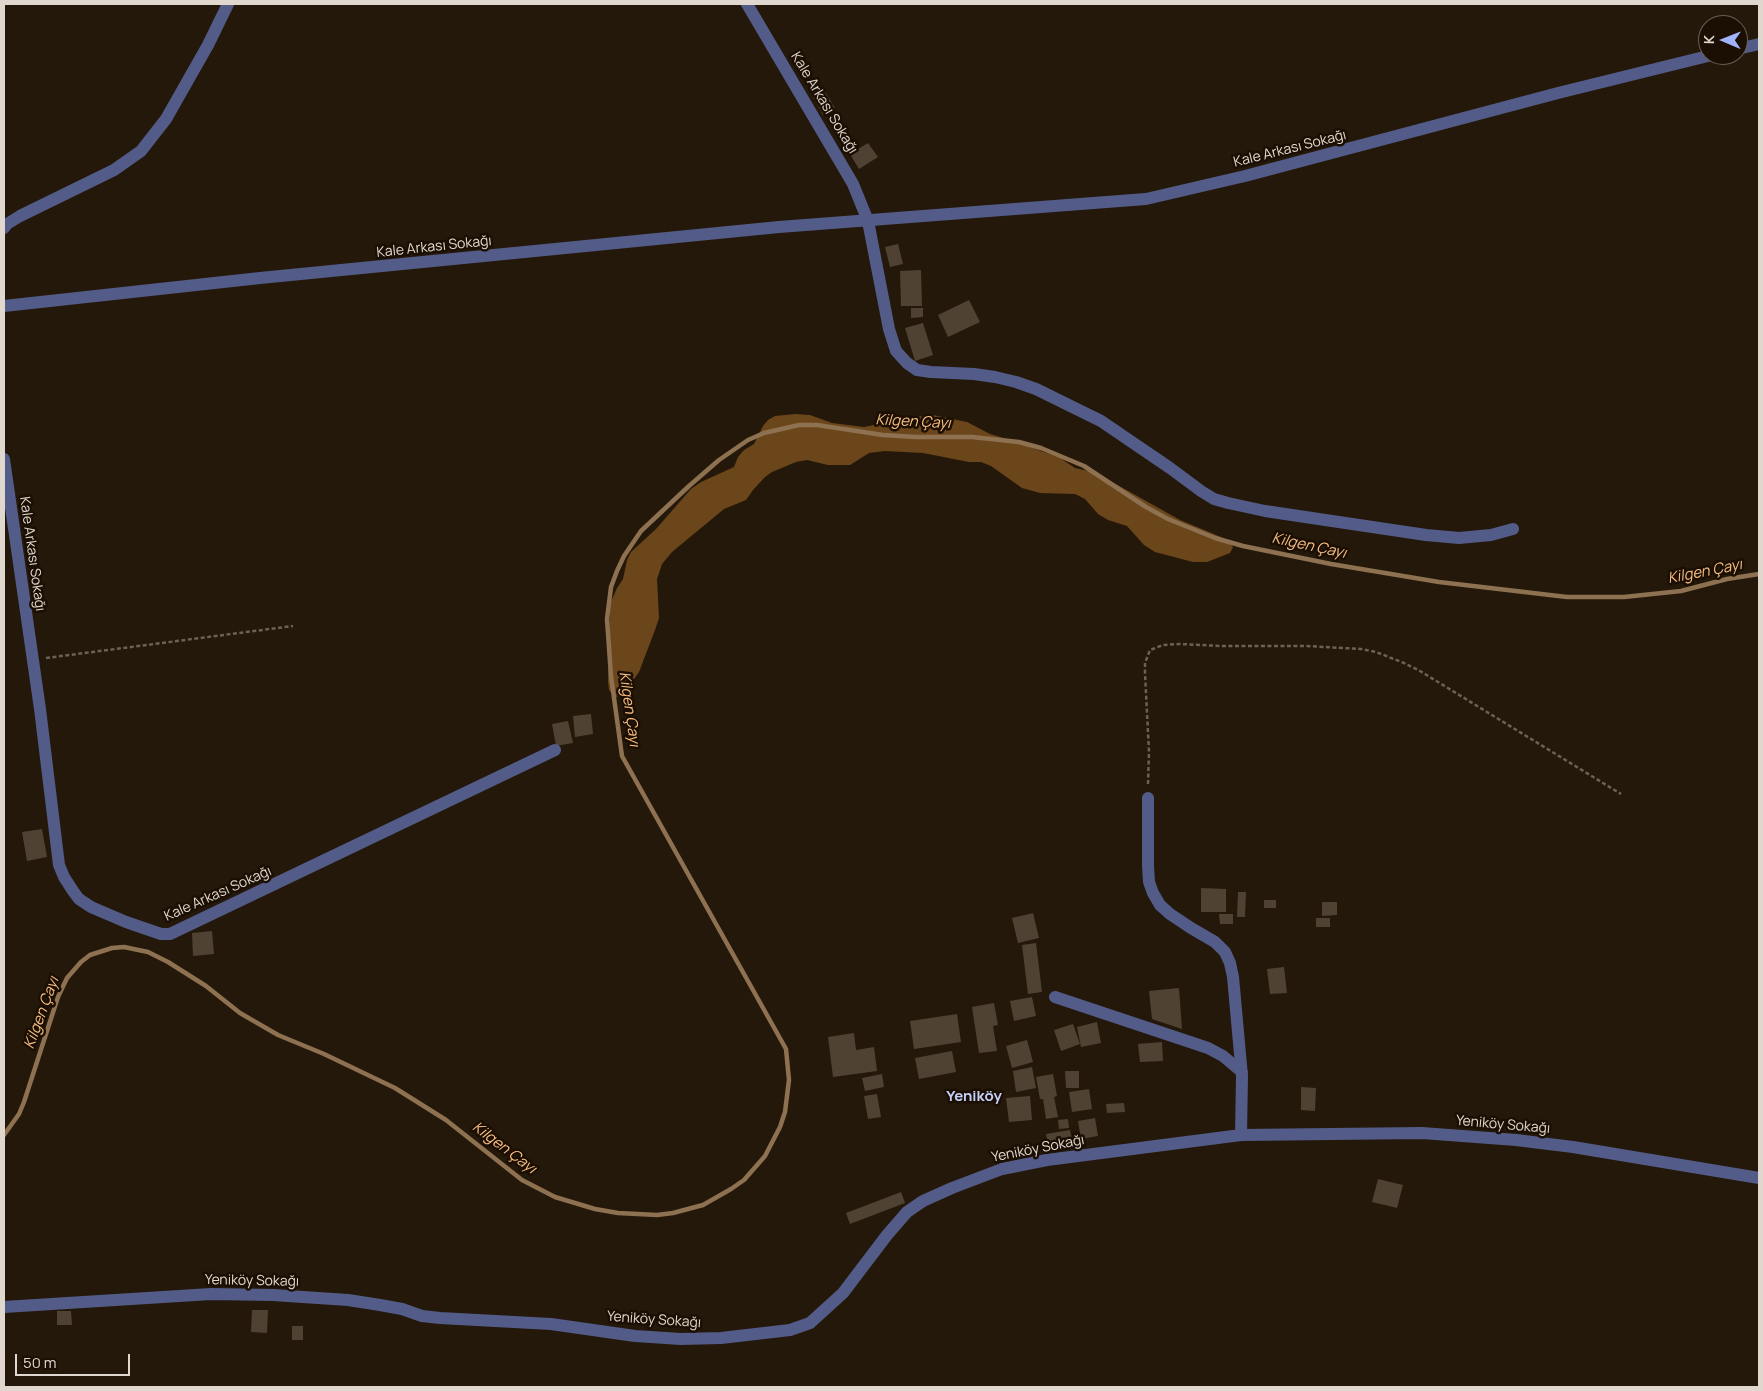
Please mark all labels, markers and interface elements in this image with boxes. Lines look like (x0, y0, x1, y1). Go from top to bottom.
north arrow (1698, 15, 1748, 65)
text: K (1699, 35, 1718, 44)
street label: Kale Arkası Sokağı (787, 49, 861, 157)
street label: Kale Arkası Sokağı (1232, 127, 1348, 171)
street label: Kale Arkası Sokağı (376, 233, 492, 261)
water label: Kilgen Çayı (875, 411, 951, 433)
street label: Kale Arkası Sokağı (16, 496, 48, 612)
water label: Kilgen Çayı (1270, 529, 1348, 563)
water label: Kilgen Çayı (1666, 556, 1744, 588)
water label: Kilgen Çayı (615, 670, 643, 748)
street label: Kale Arkası Sokağı (162, 863, 274, 925)
water label: Kilgen Çayı (21, 975, 63, 1051)
district label: Yeniköy (946, 1088, 1002, 1106)
street label: Yeniköy Sokağı (1455, 1113, 1551, 1137)
water label: Kilgen Çayı (469, 1118, 539, 1178)
street label: Yeniköy Sokağı (990, 1132, 1086, 1166)
street label: Yeniköy Sokağı (205, 1272, 299, 1290)
street label: Yeniköy Sokağı (606, 1308, 702, 1332)
scale bar (18, 1344, 132, 1376)
text: 50 m (23, 1352, 57, 1373)

